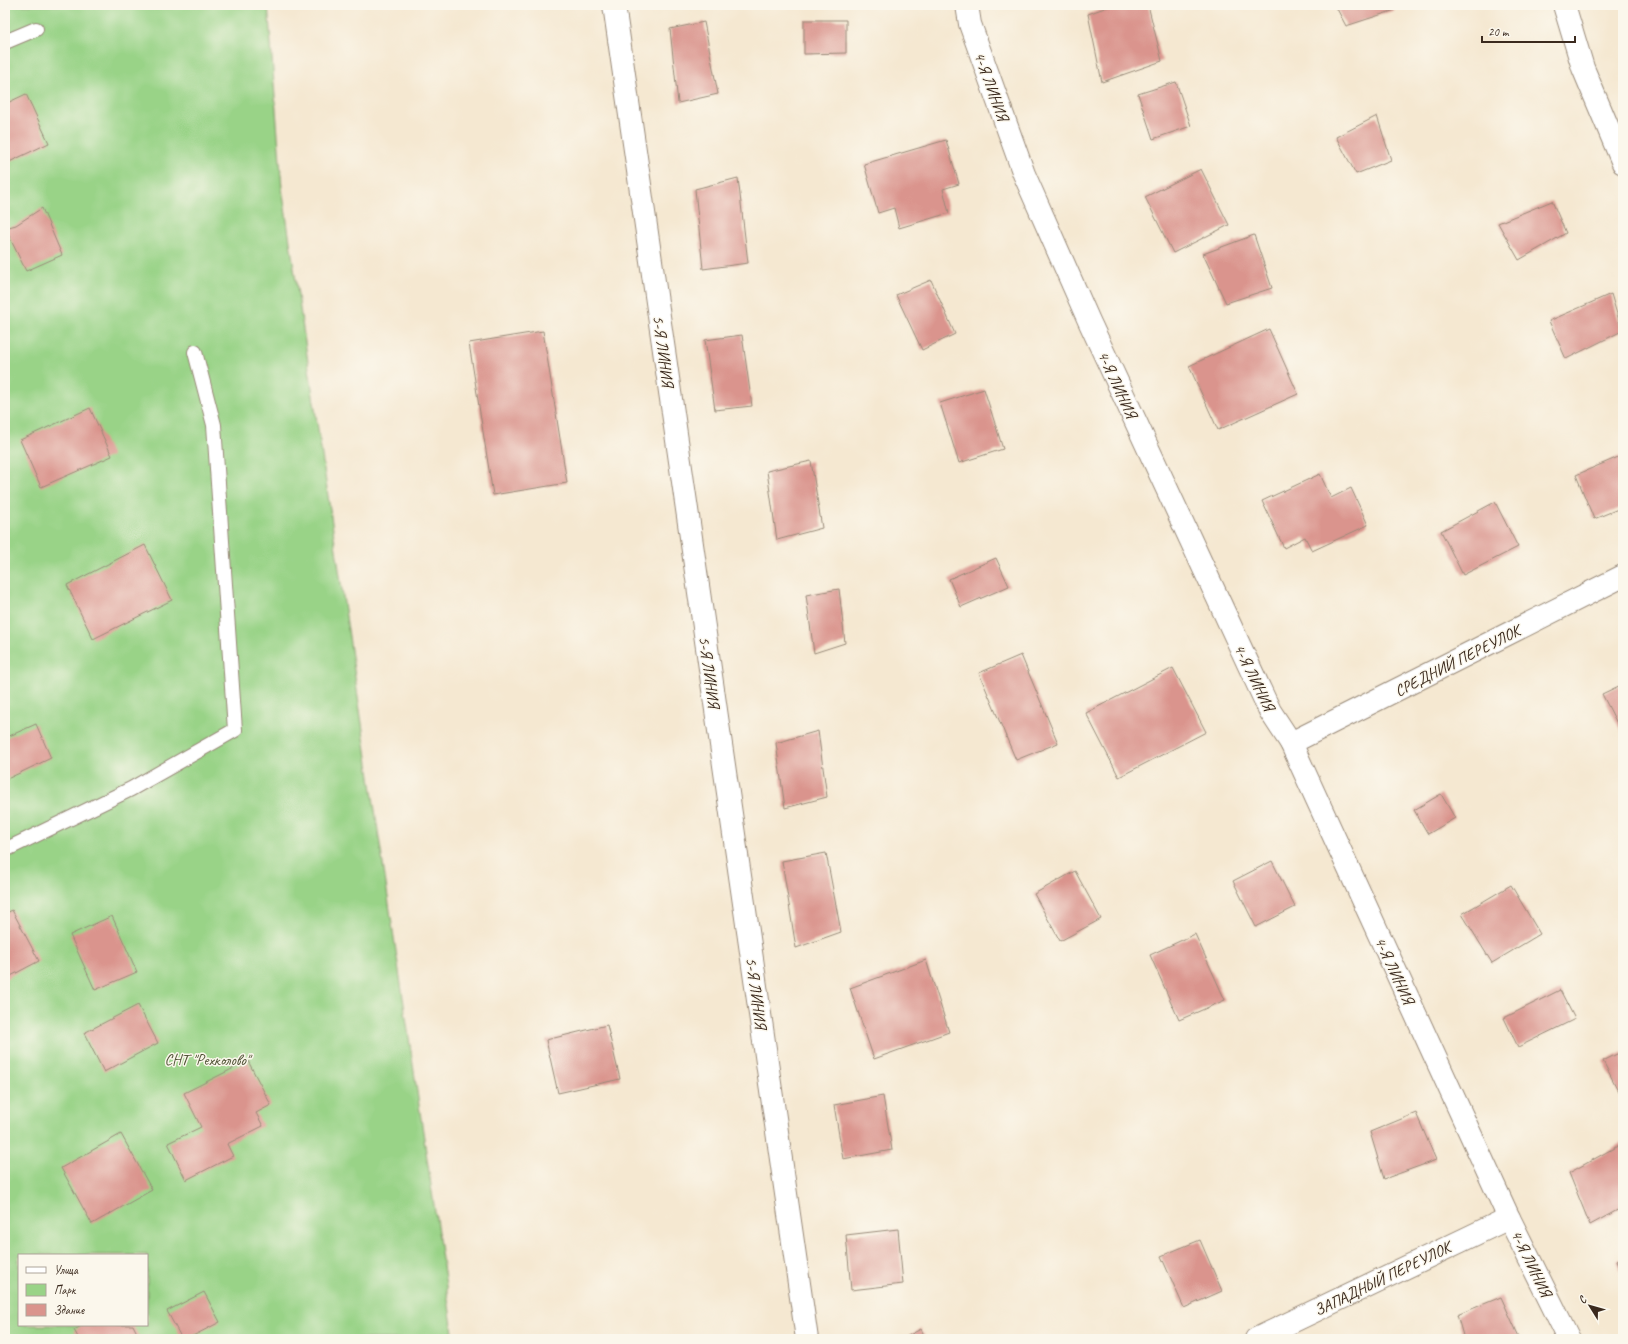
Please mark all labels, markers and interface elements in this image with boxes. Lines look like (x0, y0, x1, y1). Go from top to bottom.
scale bar (1482, 18, 1575, 44)
text: 20 m (1488, 24, 1510, 40)
street label: 4-Я ЛИНИЯ (969, 49, 1014, 126)
street label: 5-Я ЛИНИЯ (648, 314, 678, 390)
street label: 4-Я ЛИНИЯ (1093, 348, 1142, 423)
street label: СРЕДНИЙ ПЕРЕУЛОК (1391, 619, 1526, 701)
street label: 5-Я ЛИНИЯ (694, 635, 724, 711)
street label: 4-Я ЛИНИЯ (1229, 641, 1280, 716)
street label: 4-Я ЛИНИЯ (1370, 934, 1419, 1009)
street label: 5-Я ЛИНИЯ (741, 956, 771, 1032)
park label: СНТ "Рехколово" (164, 1050, 253, 1070)
street label: 4-Я ЛИНИЯ (1506, 1227, 1557, 1302)
street label: ЗАПАДНЫЙ ПЕРЕУЛОК (1311, 1236, 1457, 1321)
legend (18, 1254, 148, 1326)
text: Улица (54, 1262, 79, 1278)
text: Парк (54, 1282, 77, 1298)
north arrow (1570, 1286, 1610, 1326)
text: С (1575, 1292, 1590, 1306)
text: Здание (54, 1302, 85, 1318)

